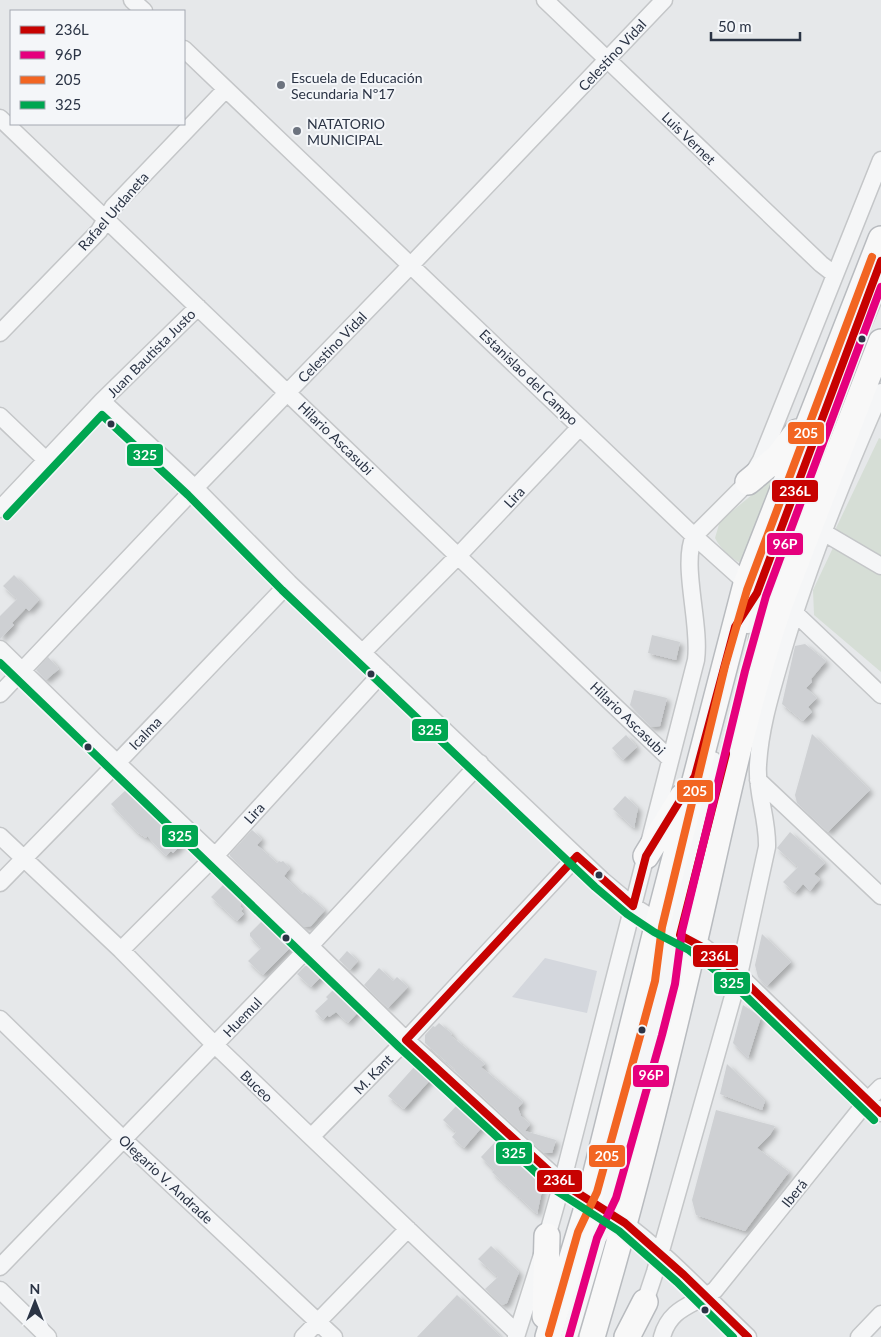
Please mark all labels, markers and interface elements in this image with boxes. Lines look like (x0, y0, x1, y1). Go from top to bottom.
legend (10, 10, 185, 125)
scale bar (711, 10, 800, 42)
street label: Celestino Vidal (574, 16, 650, 94)
text: 50 m (718, 17, 752, 35)
text: 236L (55, 20, 89, 38)
text: 96P (55, 45, 81, 63)
place label: Escuela de Educación Secundaria Nº17 (291, 69, 422, 102)
text: 205 (55, 70, 81, 88)
marker: Escuela de Educación Secundaria Nº17 (275, 79, 287, 91)
text: 325 (55, 95, 81, 113)
street label: Luis Vernet (659, 108, 719, 168)
place label: NATATORIO MUNICIPAL (307, 115, 385, 148)
marker: NATATORIO MUNICIPAL (291, 125, 303, 137)
street label: Rafael Urdaneta (74, 168, 152, 254)
street label: Juan Bautista Justo (103, 305, 199, 401)
street label: Celestino Vidal (294, 308, 370, 386)
street label: Estanislao del Campo (476, 325, 582, 429)
unlabelled marker (857, 334, 867, 344)
street label: Hilario Ascasubi (295, 398, 377, 478)
unlabelled marker (106, 419, 116, 429)
line badge: 205 (787, 421, 825, 445)
text: 205 (794, 424, 818, 441)
line badge: 325 (126, 443, 164, 467)
text: 325 (133, 446, 157, 463)
line badge: 236L (771, 479, 819, 503)
text: 236L (779, 482, 812, 499)
street label: Lira (500, 483, 528, 511)
line badge: 96P (766, 532, 804, 556)
text: 96P (773, 535, 798, 552)
unlabelled marker (366, 669, 376, 679)
street label: Hilario Ascasubi (587, 678, 669, 758)
street label: Icalma (125, 713, 165, 753)
line badge: 325 (411, 718, 449, 742)
text: 325 (418, 721, 442, 738)
unlabelled marker (83, 742, 93, 752)
line badge: 205 (676, 779, 714, 803)
text: 205 (683, 782, 707, 799)
street label: Lira (240, 799, 268, 827)
line badge: 325 (161, 824, 199, 848)
text: 325 (168, 827, 192, 844)
unlabelled marker (594, 870, 604, 880)
unlabelled marker (281, 933, 291, 943)
line badge: 236L (692, 944, 739, 968)
text: 236L (700, 947, 733, 964)
line badge: 325 (713, 971, 751, 995)
text: 325 (720, 974, 744, 991)
street label: Huemul (219, 994, 265, 1040)
unlabelled marker (637, 1025, 647, 1035)
street label: M. Kant (350, 1051, 396, 1097)
line badge: 96P (632, 1064, 670, 1088)
street label: Buceo (237, 1066, 277, 1106)
text: 96P (639, 1066, 664, 1083)
street label: Olegario V. Andrade (115, 1131, 217, 1227)
line badge: 325 (495, 1141, 533, 1165)
text: 325 (502, 1144, 526, 1161)
line badge: 205 (588, 1144, 626, 1168)
text: 205 (595, 1147, 619, 1164)
line badge: 236L (536, 1169, 583, 1193)
text: 236L (543, 1171, 576, 1188)
street label: Iberá (778, 1176, 810, 1210)
north arrow (10, 1277, 60, 1327)
text: N (30, 1280, 40, 1297)
unlabelled marker (700, 1305, 710, 1315)

